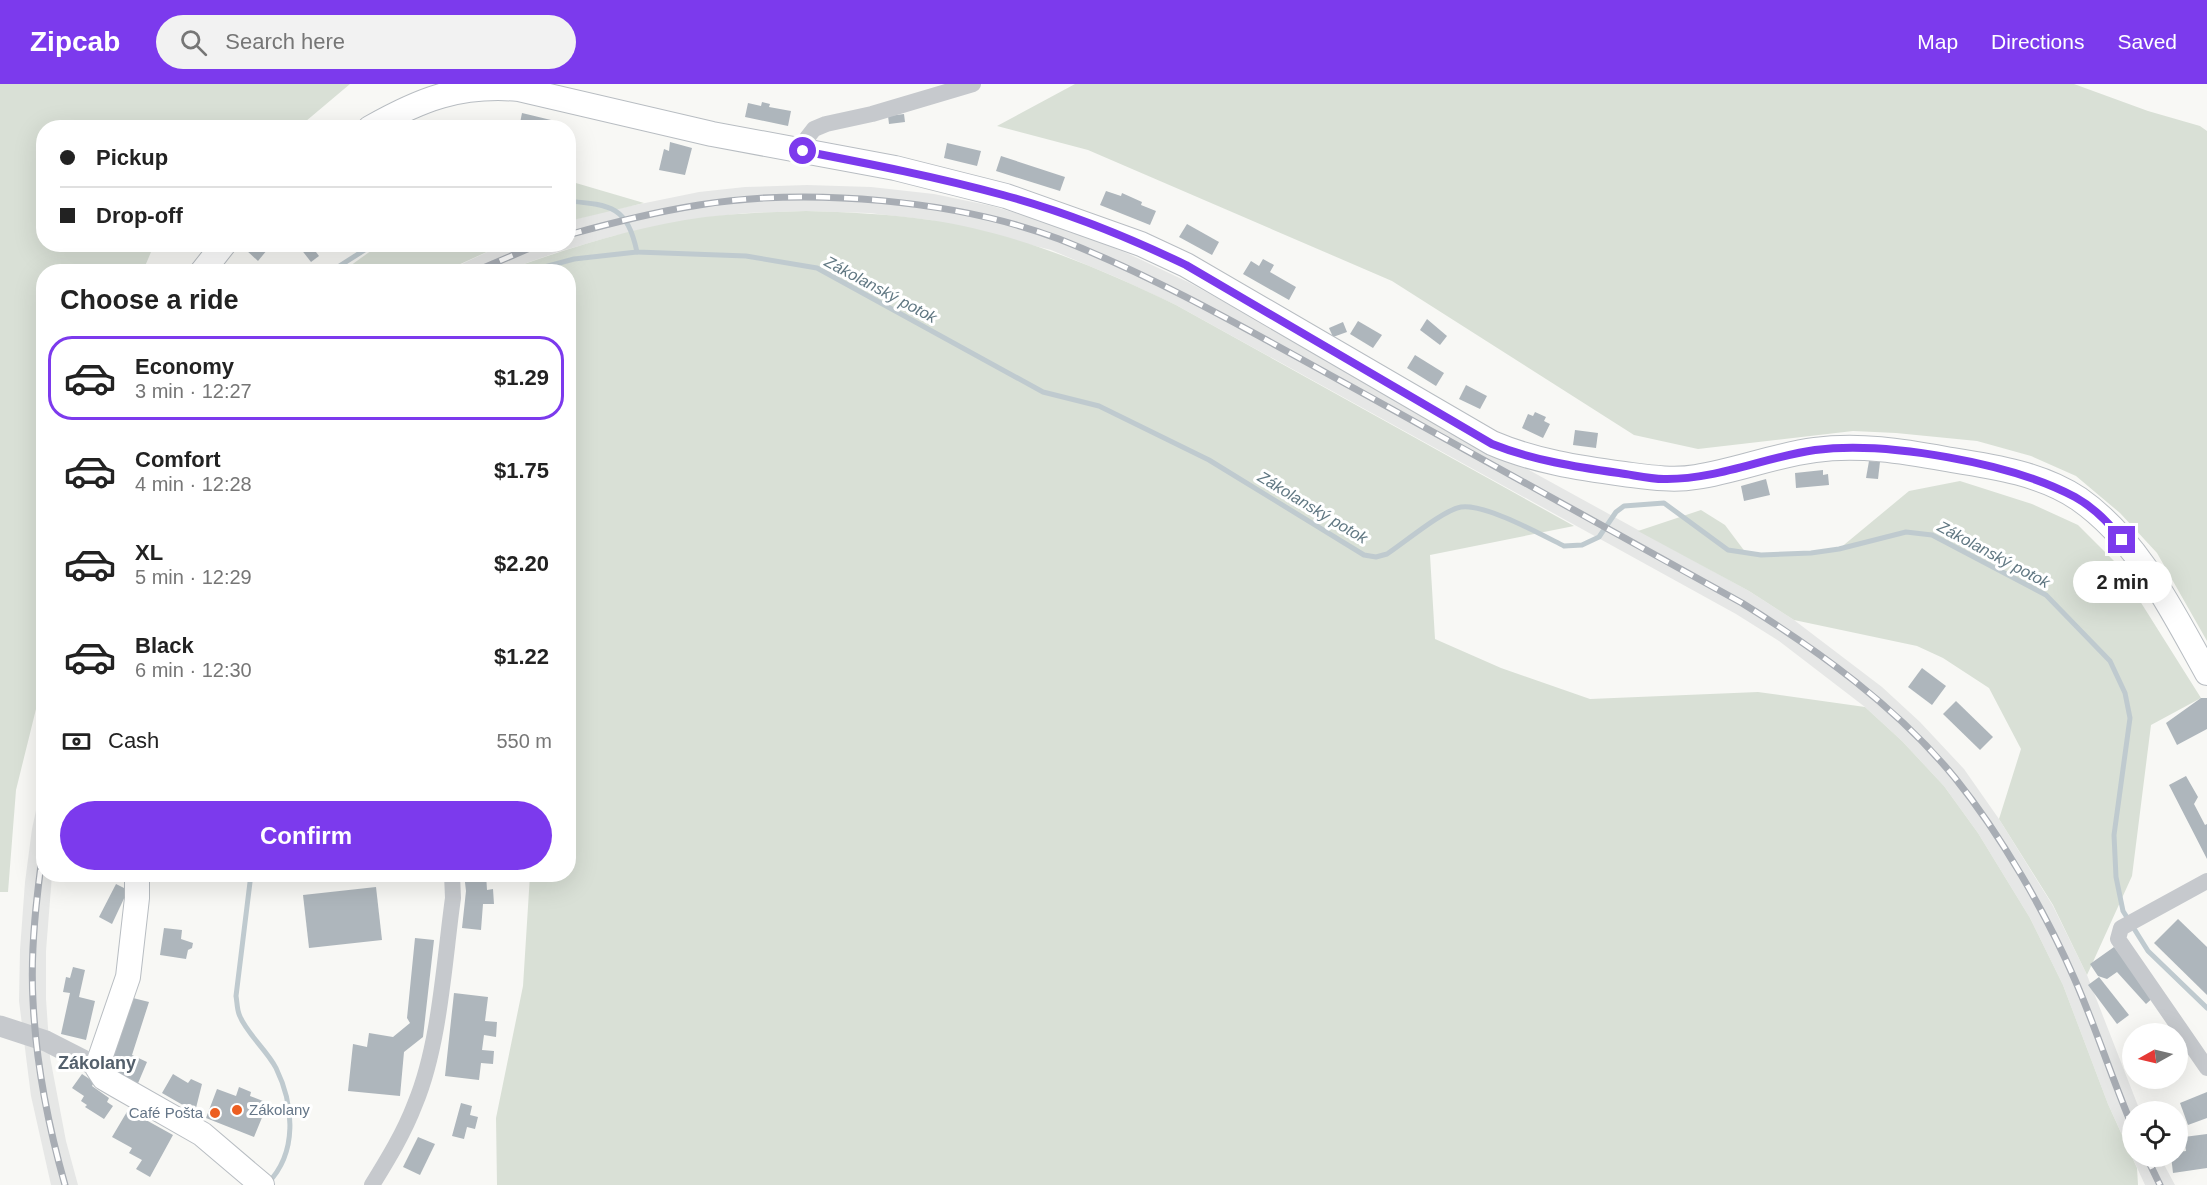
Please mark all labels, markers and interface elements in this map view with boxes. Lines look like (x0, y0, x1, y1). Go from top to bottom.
search box (156, 15, 576, 69)
text: Zipcab (30, 26, 120, 57)
icon: search (177, 26, 210, 59)
text: Search here (225, 29, 345, 54)
text: Map (1917, 30, 1958, 53)
text: Directions (1991, 30, 2084, 53)
text: Saved (2117, 30, 2177, 53)
route start (789, 137, 816, 164)
text: Pickup (96, 145, 168, 170)
text: Drop-off (96, 203, 183, 228)
water label: Zákolanský potok (821, 252, 941, 327)
text: Choose a ride (60, 285, 239, 315)
icon: car (63, 351, 117, 405)
text: Economy (135, 354, 234, 379)
text: $1.29 (494, 365, 549, 390)
text: 3 min · 12:27 (135, 380, 252, 402)
icon: car (63, 444, 117, 498)
text: Comfort (135, 447, 221, 472)
text: $1.75 (494, 458, 549, 483)
water label: Zákolanský potok (1254, 468, 1371, 547)
text: 4 min · 12:28 (135, 473, 252, 495)
water label: Zákolanský potok (1934, 517, 2054, 592)
route end (2108, 526, 2135, 553)
icon: car (63, 537, 117, 591)
text: XL (135, 540, 163, 565)
text: $2.20 (494, 551, 549, 576)
callout: 2 min (2072, 561, 2172, 603)
text: 5 min · 12:29 (135, 566, 252, 588)
text: 2 min (2096, 571, 2149, 593)
icon: car (63, 630, 117, 684)
text: Black (135, 633, 194, 658)
text: $1.22 (494, 644, 549, 669)
text: 6 min · 12:30 (135, 659, 252, 681)
icon: cash (60, 725, 93, 758)
text: Cash (108, 728, 159, 753)
text: 550 m (496, 730, 552, 752)
button: Confirm (60, 801, 552, 870)
north arrow (2122, 1023, 2188, 1089)
map controls (2122, 1023, 2188, 1167)
district label: Zákolany (58, 1053, 136, 1073)
place label: Zákolany (249, 1101, 310, 1118)
button: locate (2122, 1101, 2188, 1167)
marker: Zákolany (230, 1103, 244, 1117)
place label: Café Pošta (129, 1104, 204, 1121)
marker: Café Pošta (208, 1106, 222, 1120)

